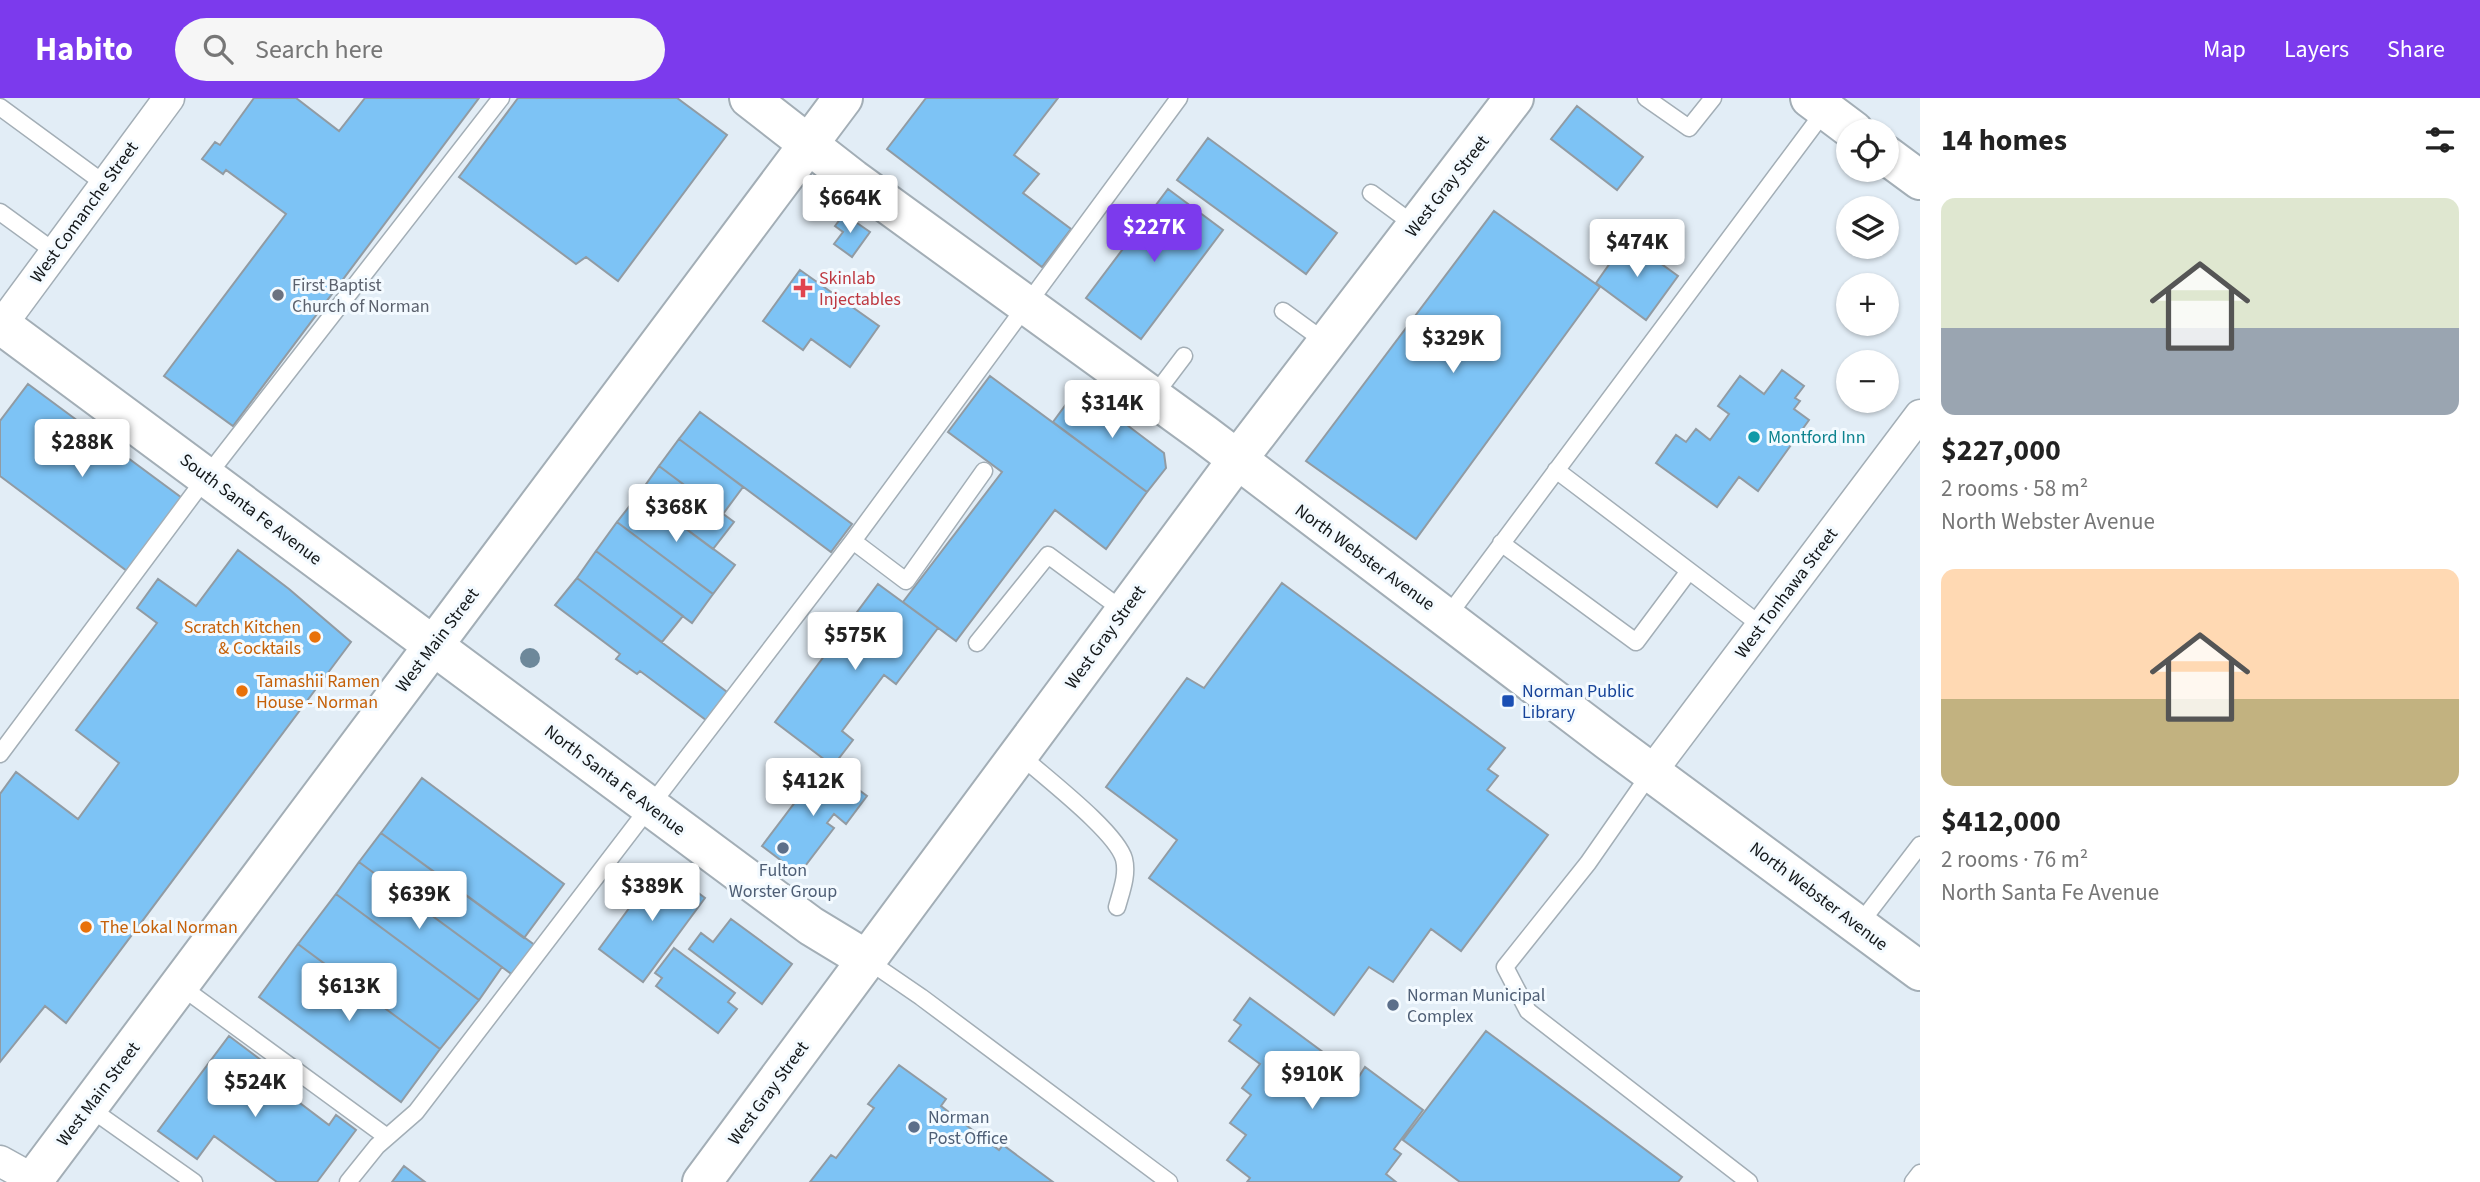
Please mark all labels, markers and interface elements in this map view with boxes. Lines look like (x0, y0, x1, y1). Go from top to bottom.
search box (175, 18, 665, 81)
text: Habito (35, 26, 133, 73)
icon: search (199, 30, 237, 68)
text: Search here (255, 31, 383, 68)
text: Map (2203, 32, 2246, 67)
text: Layers (2284, 32, 2349, 67)
text: Share (2387, 32, 2445, 67)
map controls (1836, 119, 1899, 413)
button: locate (1836, 119, 1899, 182)
text: 14 homes (1941, 119, 2067, 162)
icon: filters (2421, 121, 2459, 159)
street label: West Gray Street (1400, 130, 1495, 242)
street label: West Comanche Street (24, 136, 144, 288)
pin: $664K (801, 176, 899, 235)
text: $664K (819, 181, 881, 214)
button: layers (1836, 196, 1899, 259)
pin: $227K (1105, 204, 1203, 264)
text: $227K (1123, 210, 1185, 243)
pin: $474K (1588, 220, 1686, 279)
text: $474K (1606, 225, 1668, 258)
icon: home (2137, 243, 2263, 369)
place label: Skinlab Injectables (819, 266, 901, 312)
place label: First Baptist Church of Norman (292, 273, 430, 319)
button: + (1836, 273, 1899, 336)
marker: Skinlab Injectables (793, 278, 813, 298)
marker: First Baptist Church of Norman (270, 287, 286, 303)
pin: $329K (1404, 316, 1502, 375)
text: $329K (1422, 321, 1484, 354)
button: − (1836, 350, 1899, 413)
pin: $314K (1063, 380, 1161, 440)
text: $314K (1081, 386, 1143, 419)
pin: $288K (33, 420, 131, 479)
text: $288K (51, 425, 113, 458)
place label: Montford Inn (1768, 425, 1866, 450)
marker: Montford Inn (1746, 429, 1762, 445)
text: $227,000 (1941, 429, 2061, 472)
street label: South Santa Fe Avenue (174, 448, 327, 571)
text: 2 rooms · 58 m² (1941, 472, 2088, 505)
pin: $368K (627, 484, 725, 544)
text: $368K (645, 490, 707, 523)
street label: North Webster Avenue (1290, 498, 1440, 617)
text: North Webster Avenue (1941, 505, 2155, 538)
street label: West Tonhawa Street (1729, 523, 1844, 664)
street label: West Gray Street (1059, 580, 1152, 694)
street label: West Main Street (390, 583, 485, 698)
pin: $575K (806, 612, 904, 672)
icon: home (2137, 614, 2263, 740)
place label: Scratch Kitchen & Cocktails (184, 615, 301, 661)
text: $575K (824, 618, 886, 651)
marker: Scratch Kitchen & Cocktails (307, 629, 323, 645)
place label: Tamashii Ramen House - Norman (256, 669, 380, 715)
place label: Norman Public Library (1522, 679, 1634, 725)
marker: Tamashii Ramen House - Norman (234, 683, 250, 699)
marker: Norman Public Library (1500, 693, 1516, 709)
street label: North Santa Fe Avenue (539, 719, 690, 842)
pin: $412K (764, 758, 862, 818)
text: $412K (782, 764, 844, 797)
text: $412,000 (1941, 800, 2061, 843)
street label: North Webster Avenue (1744, 836, 1893, 957)
marker: Fulton Worster Group (775, 840, 791, 856)
text: 2 rooms · 76 m² (1941, 843, 2088, 876)
place label: Fulton Worster Group (729, 858, 837, 904)
pin: $389K (603, 864, 701, 923)
text: $389K (621, 869, 683, 902)
pin: $639K (370, 872, 468, 931)
text: North Santa Fe Avenue (1941, 876, 2159, 909)
text: $639K (388, 877, 450, 910)
place label: The Lokal Norman (100, 915, 238, 940)
marker: The Lokal Norman (78, 919, 94, 935)
pin: $613K (300, 964, 398, 1023)
text: $613K (318, 969, 380, 1002)
place label: Norman Municipal Complex (1407, 983, 1545, 1029)
marker: Norman Municipal Complex (1385, 997, 1401, 1013)
street label: West Gray Street (722, 1036, 815, 1150)
street label: West Main Street (51, 1037, 146, 1152)
pin: $910K (1263, 1052, 1361, 1111)
text: $910K (1281, 1057, 1343, 1090)
pin: $524K (206, 1060, 304, 1119)
text: $524K (224, 1065, 286, 1098)
place label: Norman Post Office (928, 1105, 1008, 1151)
marker: Norman Post Office (906, 1119, 922, 1135)

